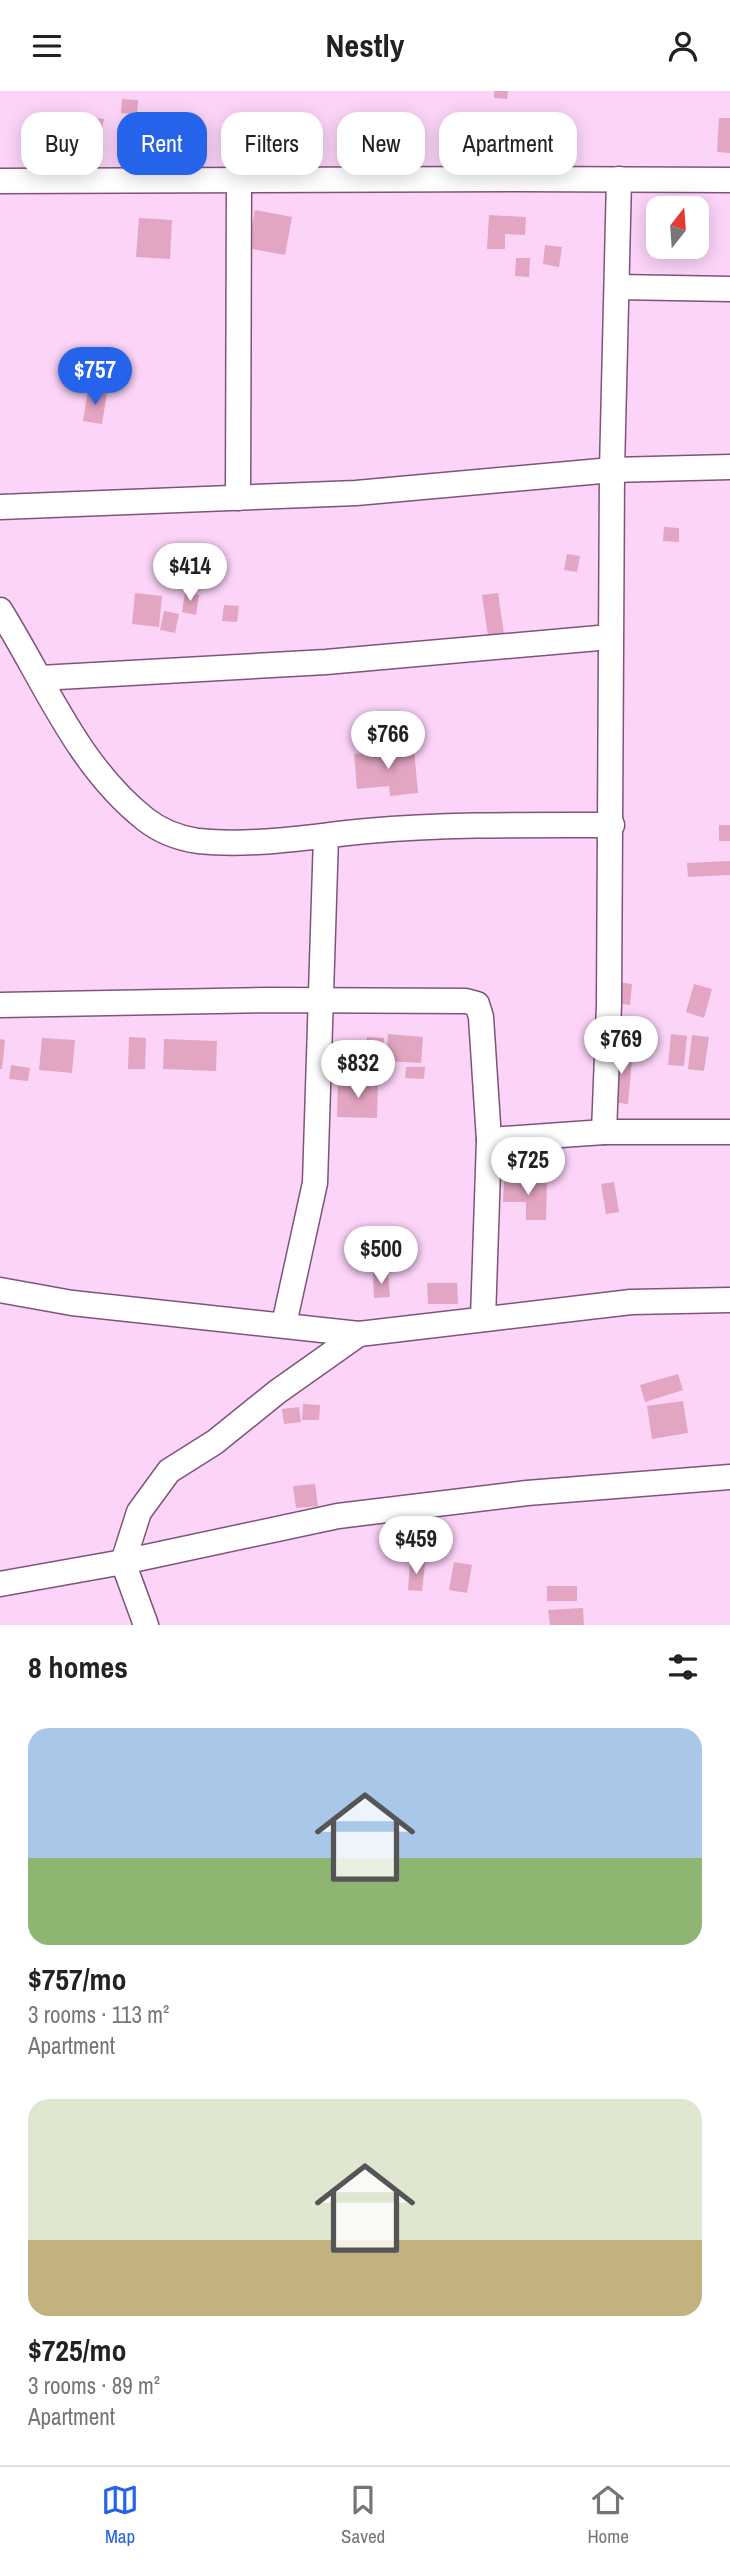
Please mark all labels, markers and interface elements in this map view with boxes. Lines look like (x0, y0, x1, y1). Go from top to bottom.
text: Nestly (326, 24, 404, 67)
icon: menu (28, 27, 66, 65)
icon: person (664, 27, 702, 65)
chip: Buy (21, 112, 103, 175)
chip: Rent (117, 112, 207, 175)
chip: Filters (221, 112, 323, 175)
chip: New (337, 112, 425, 175)
chip: Apartment (439, 112, 577, 175)
north arrow (646, 196, 709, 259)
map controls (646, 196, 709, 259)
pin: $757 (54, 347, 136, 407)
text: $757 (74, 354, 116, 385)
pin: $414 (149, 543, 231, 603)
text: $414 (169, 550, 211, 581)
pin: $766 (347, 711, 429, 771)
text: $766 (367, 718, 409, 749)
pin: $769 (580, 1017, 662, 1076)
text: $769 (600, 1023, 642, 1054)
pin: $832 (317, 1041, 399, 1100)
text: $832 (337, 1047, 379, 1078)
pin: $725 (487, 1137, 569, 1197)
text: $725 (507, 1144, 549, 1175)
pin: $500 (340, 1227, 422, 1286)
text: $500 (360, 1233, 402, 1264)
pin: $459 (375, 1517, 457, 1576)
text: $459 (395, 1523, 437, 1554)
text: 8 homes (28, 1647, 128, 1687)
icon: filters (664, 1648, 702, 1686)
icon: home (302, 1774, 428, 1900)
text: $757/mo (28, 1959, 126, 1999)
text: 3 rooms · 113 m² (28, 1999, 169, 2030)
text: Apartment (28, 2030, 115, 2061)
icon: home (302, 2145, 428, 2271)
text: $725/mo (28, 2330, 126, 2370)
text: 3 rooms · 89 m² (28, 2370, 160, 2401)
text: Apartment (28, 2401, 115, 2432)
tab: Map (101, 2481, 139, 2549)
tab: Saved (341, 2481, 385, 2549)
tab: Home (587, 2481, 629, 2549)

